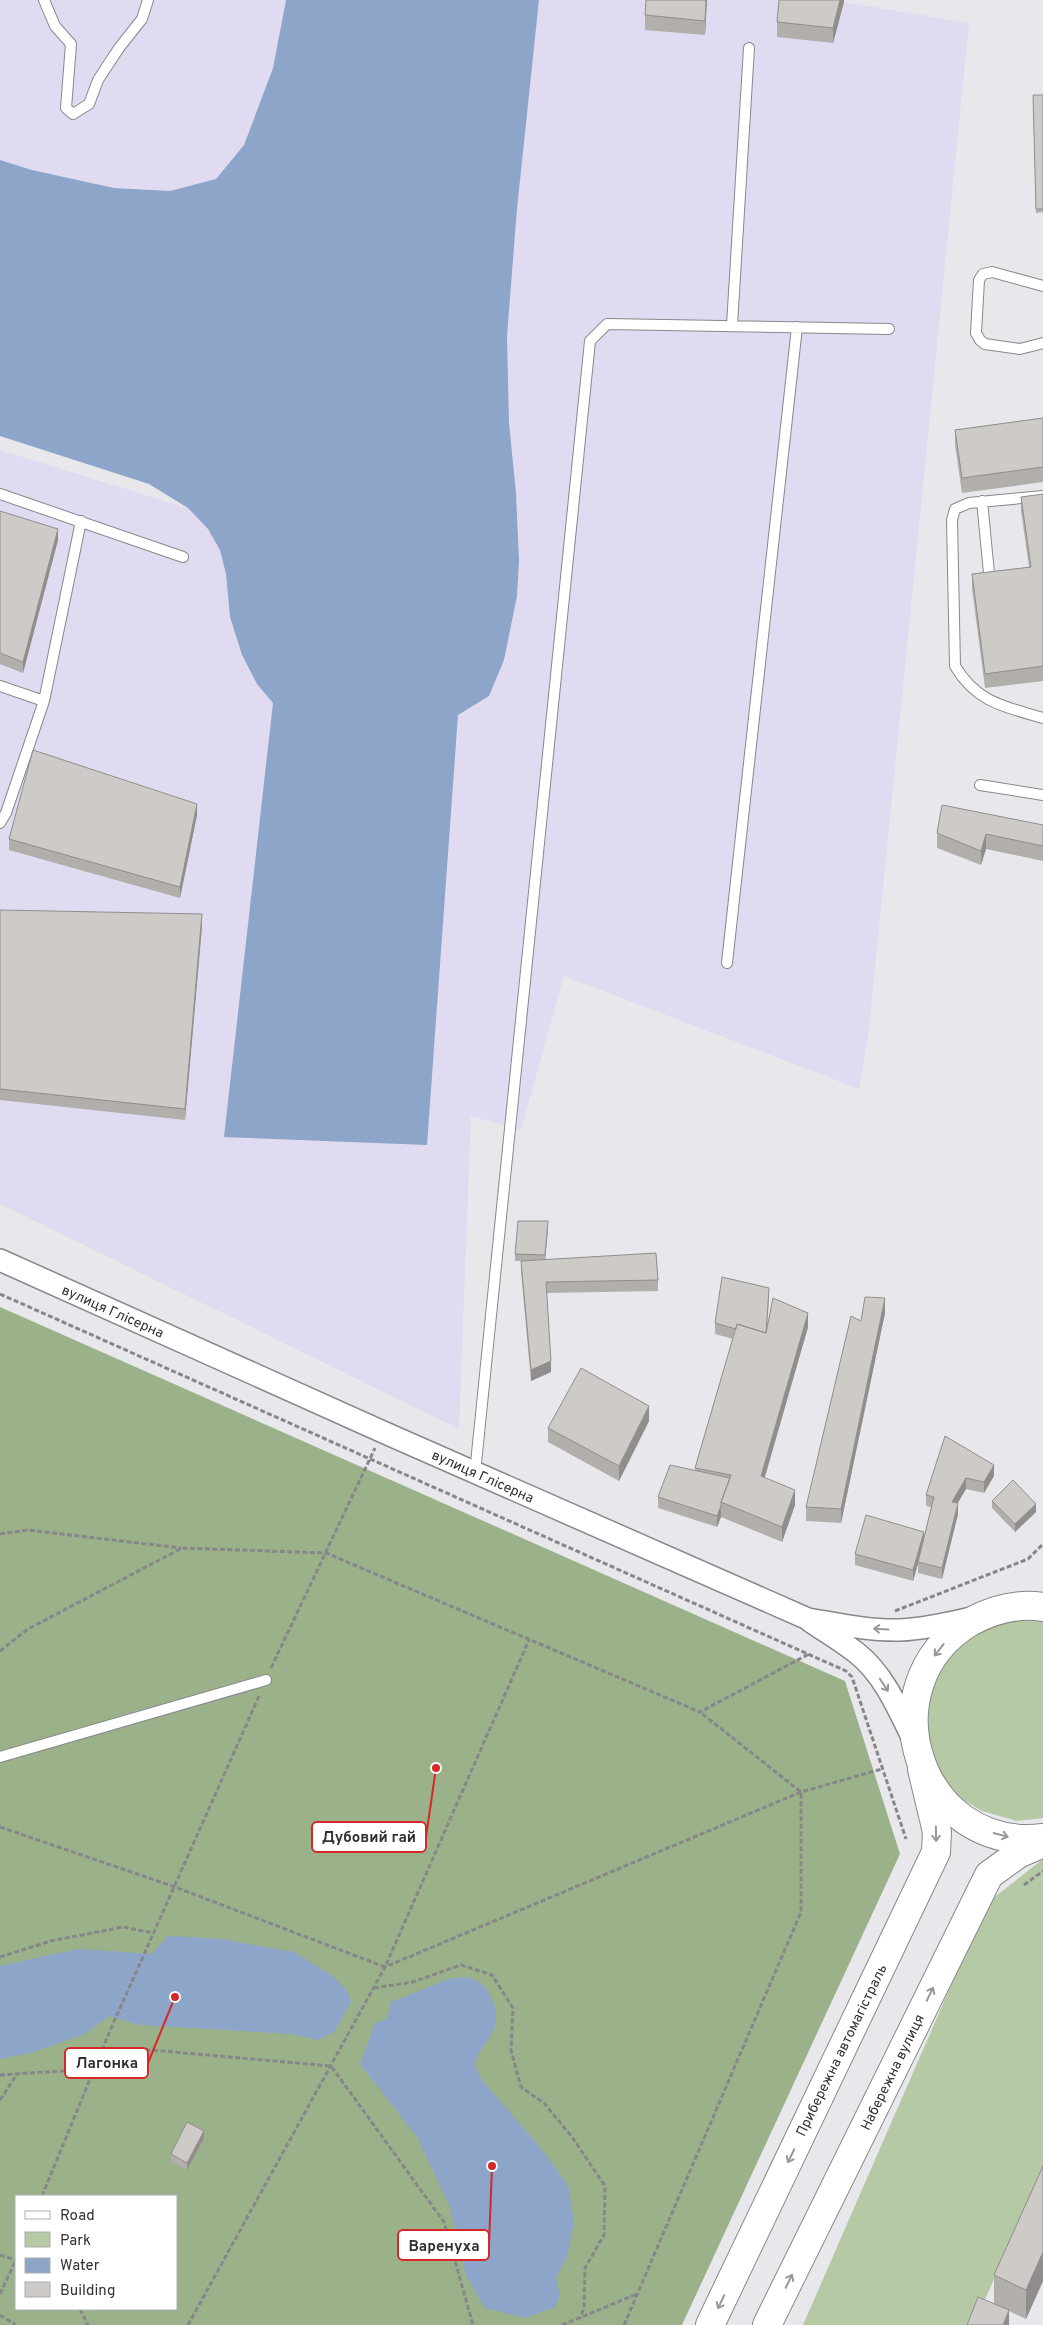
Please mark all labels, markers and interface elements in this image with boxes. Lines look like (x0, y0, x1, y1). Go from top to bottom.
street label: вулиця Глісерна (59, 1282, 166, 1343)
street label: вулиця Глісерна (429, 1447, 536, 1508)
one-way arrow (873, 1624, 889, 1633)
one-way arrow (933, 1643, 944, 1656)
one-way arrow (879, 1678, 889, 1692)
callout: Дубовий гай (312, 1822, 426, 1852)
one-way arrow (931, 1826, 941, 1842)
text: Дубовий гай (322, 1829, 416, 1848)
one-way arrow (993, 1831, 1009, 1840)
street label: Прибережна автомагістраль (793, 1962, 891, 2139)
one-way arrow (926, 1987, 936, 2002)
street label: Набережна вулиця (858, 2012, 929, 2133)
callout: Лагонка (65, 2048, 148, 2078)
text: Лагонка (76, 2055, 138, 2074)
one-way arrow (785, 2148, 795, 2163)
legend (15, 2195, 178, 2310)
text: Road (60, 2207, 95, 2226)
callout: Варенуха (398, 2230, 489, 2260)
text: Park (60, 2232, 91, 2251)
text: Варенуха (408, 2238, 480, 2257)
text: Water (60, 2257, 100, 2276)
one-way arrow (785, 2274, 794, 2289)
text: Building (60, 2282, 115, 2301)
one-way arrow (715, 2295, 725, 2310)

